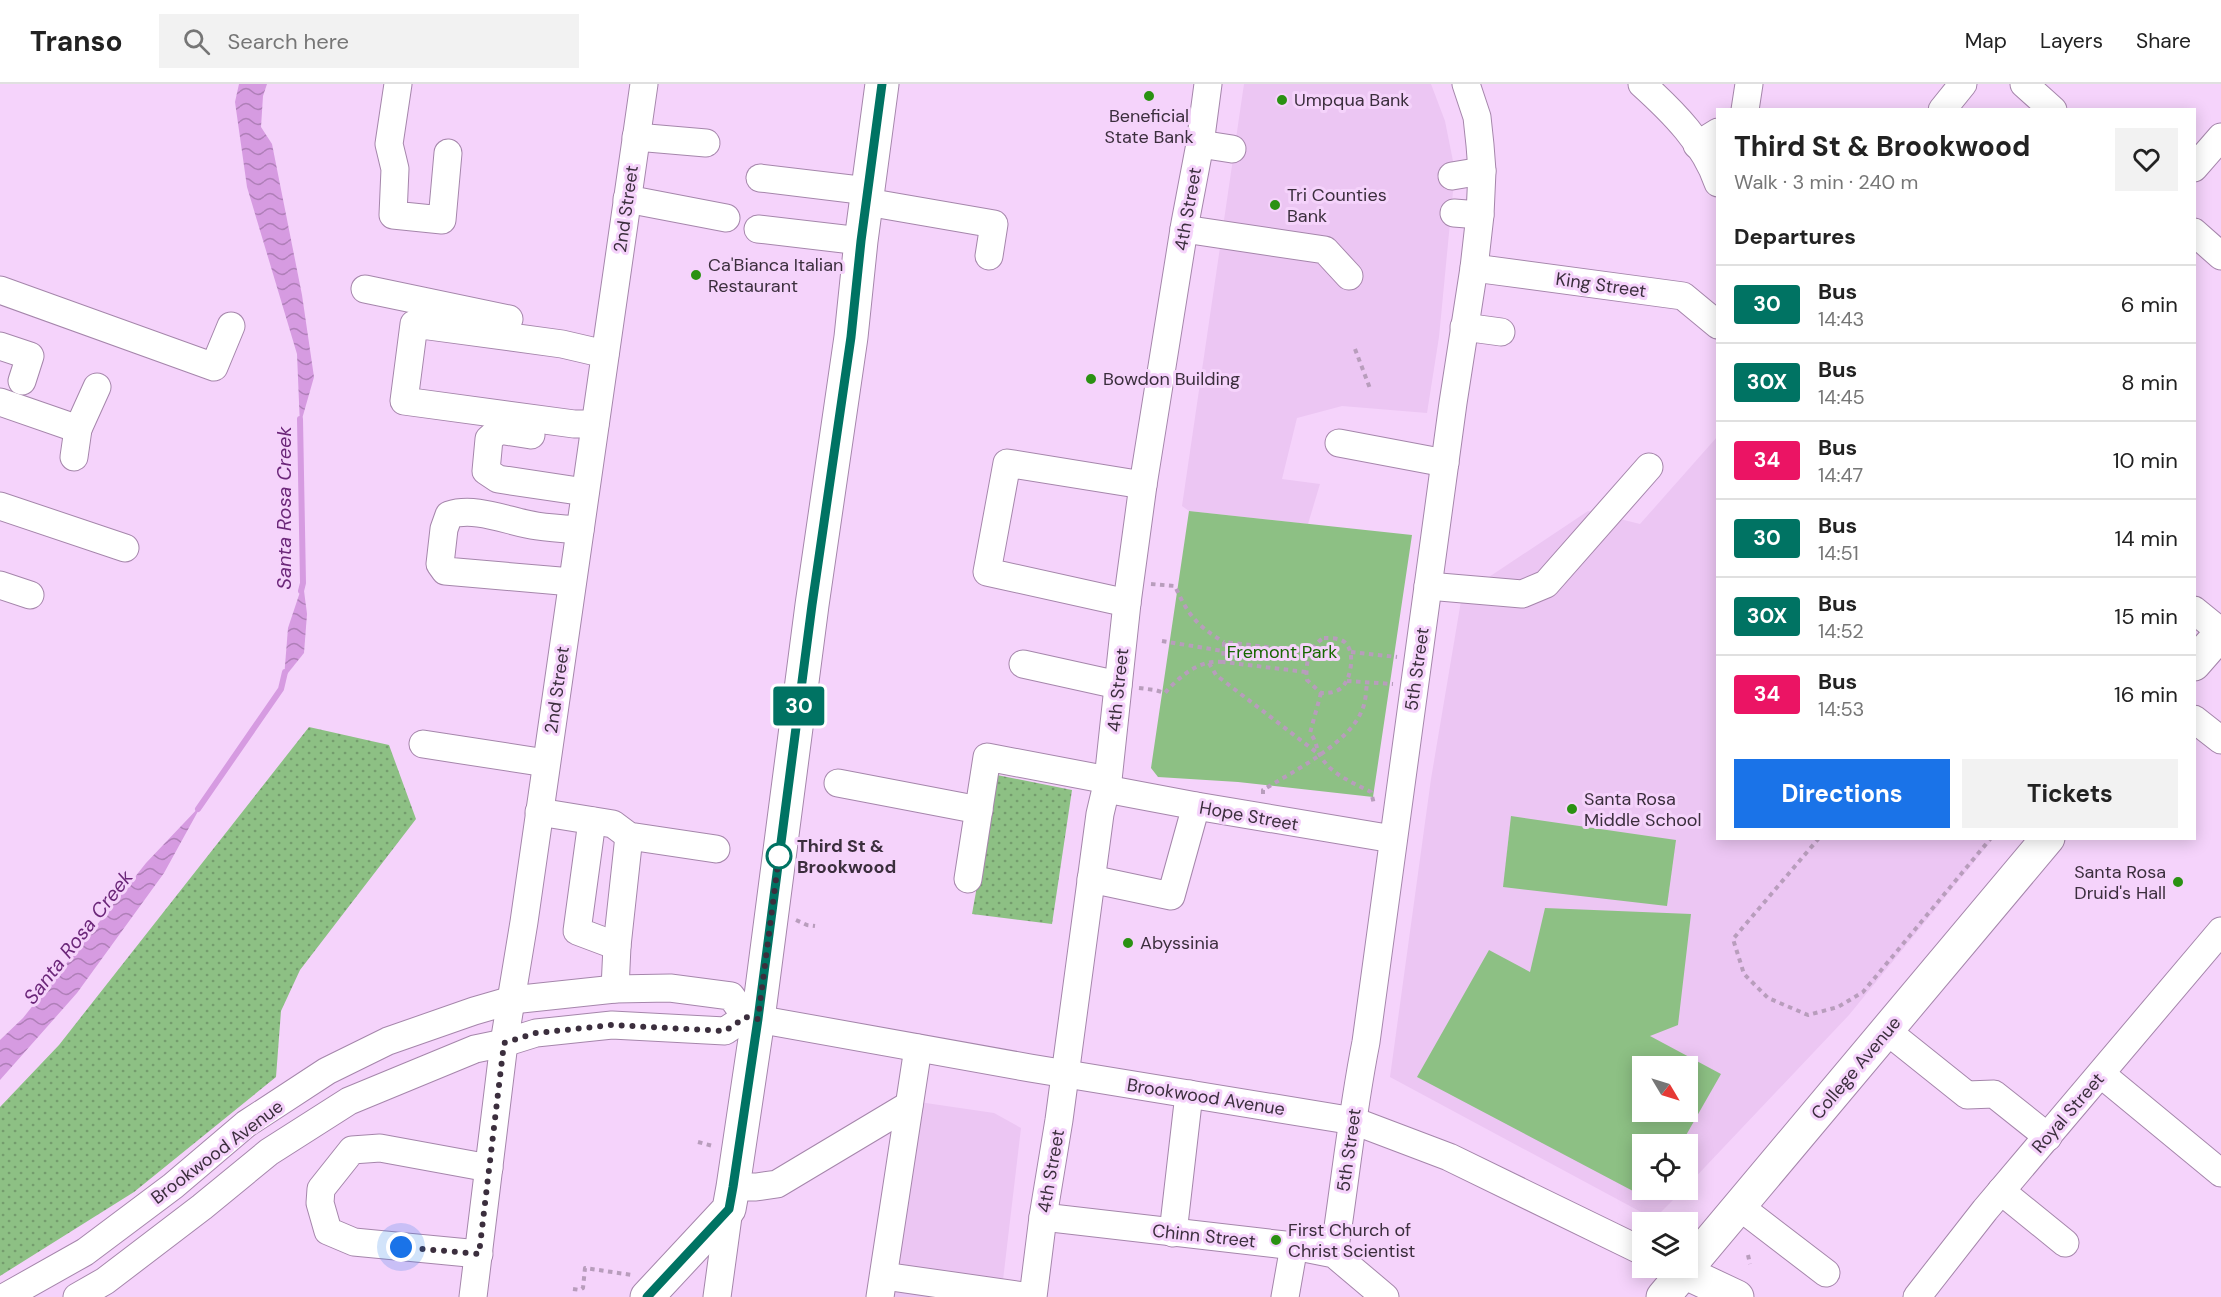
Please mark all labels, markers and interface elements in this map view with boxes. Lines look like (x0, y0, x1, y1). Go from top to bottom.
search box (159, 14, 579, 68)
text: Transo (30, 23, 123, 60)
icon: search (180, 25, 213, 58)
text: Search here (228, 27, 349, 56)
text: Map (1965, 27, 2007, 55)
text: Layers (2040, 27, 2103, 55)
text: Share (2136, 27, 2191, 55)
place label: Umpqua Bank (1294, 88, 1409, 112)
marker: Beneficial State Bank (1142, 89, 1156, 103)
marker: Umpqua Bank (1275, 93, 1289, 107)
place label: Beneficial State Bank (1105, 104, 1193, 149)
text: Third St & Brookwood (1734, 128, 2030, 165)
button: heart (2115, 128, 2178, 191)
street label: 2nd Street (608, 164, 644, 254)
street label: 4th Street (1169, 165, 1207, 253)
text: Walk · 3 min · 240 m (1734, 169, 1918, 195)
place label: Tri Counties Bank (1287, 183, 1387, 228)
marker: Tri Counties Bank (1268, 198, 1282, 212)
text: Departures (1734, 222, 1856, 251)
place label: Ca'Bianca Italian Restaurant (708, 253, 843, 298)
street label: King Street (1554, 267, 1648, 303)
marker: Ca'Bianca Italian Restaurant (689, 268, 703, 282)
text: Bus (1818, 277, 1857, 306)
text: 30 (1753, 290, 1781, 318)
text: 6 min (2121, 290, 2178, 319)
text: 14:43 (1818, 306, 1864, 332)
text: Bus (1818, 355, 1857, 384)
place label: Bowdon Building (1103, 367, 1240, 391)
text: 30X (1747, 368, 1787, 396)
text: 8 min (2121, 368, 2178, 397)
marker: Bowdon Building (1084, 372, 1098, 386)
text: 14:45 (1818, 384, 1865, 410)
water label: Santa Rosa Creek (271, 426, 297, 590)
text: Bus (1818, 433, 1857, 462)
text: 34 (1754, 446, 1780, 474)
text: 10 min (2113, 446, 2178, 475)
text: 14:47 (1818, 462, 1863, 488)
text: Bus (1818, 511, 1857, 540)
text: 30 (1753, 524, 1781, 552)
text: 14 min (2114, 524, 2178, 553)
text: 14:51 (1818, 540, 1859, 566)
text: Bus (1818, 589, 1857, 618)
text: 30X (1747, 602, 1787, 630)
text: 15 min (2114, 602, 2178, 631)
text: 14:52 (1818, 618, 1864, 644)
street label: 5th Street (1399, 626, 1435, 712)
park label: Fremont Park (1227, 640, 1337, 664)
street label: 2nd Street (539, 645, 575, 735)
street label: 4th Street (1102, 647, 1134, 733)
text: Bus (1818, 667, 1857, 696)
text: 34 (1754, 680, 1780, 708)
text: 16 min (2114, 680, 2178, 709)
line badge: 30 (772, 686, 826, 726)
text: 30 (785, 692, 813, 720)
text: 14:53 (1818, 696, 1864, 722)
button: Directions (1734, 759, 1950, 828)
button: Tickets (1962, 759, 2178, 828)
place label: Santa Rosa Middle School (1584, 787, 1702, 832)
street label: Hope Street (1198, 795, 1300, 837)
marker: Santa Rosa Middle School (1565, 802, 1579, 816)
place label: Third St & Brookwood (797, 834, 896, 879)
marker: Third St & Brookwood (766, 843, 792, 869)
place label: Santa Rosa Druid's Hall (2074, 860, 2166, 905)
water label: Santa Rosa Creek (17, 864, 139, 1009)
marker: Santa Rosa Druid's Hall (2171, 875, 2185, 889)
place label: Abyssinia (1140, 931, 1219, 955)
marker: Abyssinia (1121, 936, 1135, 950)
street label: College Avenue (1806, 1011, 1906, 1125)
north arrow (1632, 1056, 1698, 1122)
map controls (1632, 1056, 1698, 1278)
street label: Royal Street (2026, 1068, 2110, 1158)
street label: Brookwood Avenue (1125, 1073, 1287, 1121)
street label: Brookwood Avenue (146, 1094, 288, 1210)
street label: 5th Street (1331, 1107, 1367, 1193)
street label: 4th Street (1032, 1127, 1070, 1215)
button: locate (1632, 1134, 1698, 1200)
button: layers (1632, 1212, 1698, 1278)
place label: First Church of Christ Scientist (1288, 1218, 1415, 1263)
street label: Chinn Street (1151, 1219, 1257, 1253)
your location (386, 1232, 416, 1262)
marker: First Church of Christ Scientist (1269, 1233, 1283, 1247)

